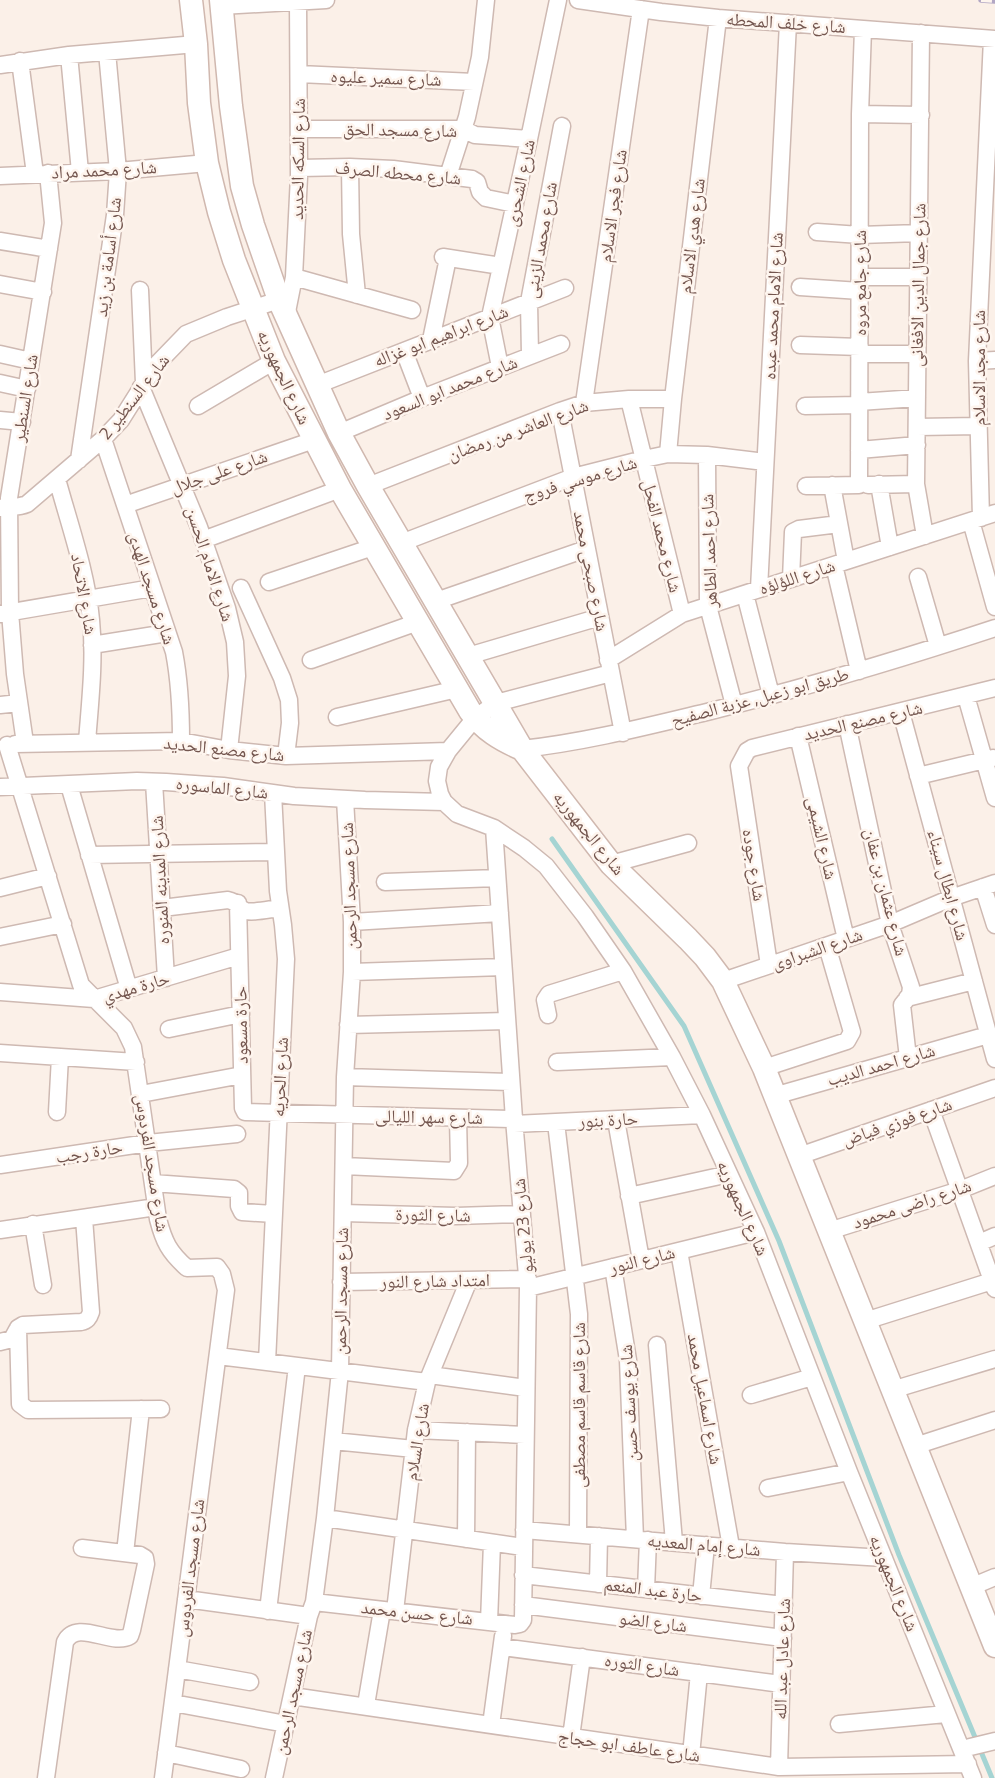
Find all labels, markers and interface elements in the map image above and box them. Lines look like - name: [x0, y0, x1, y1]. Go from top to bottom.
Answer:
- street label: شارع خلف المحطه: [725, 5, 847, 40]
- street label: شارع سمير عليوه: [330, 62, 442, 93]
- street label: شارع السكه الحديد: [283, 98, 312, 220]
- street label: شارع مسجد الحق: [343, 115, 457, 144]
- street label: شارع الشحرى: [497, 137, 542, 229]
- street label: شارع فجر الاسلام: [591, 148, 634, 264]
- street label: شارع محمد مراد: [51, 153, 157, 186]
- street label: شارع محطه الصرف: [334, 154, 462, 191]
- street label: شارع هدي الاسلام: [671, 177, 714, 295]
- street label: شارع محمد الزينى: [517, 180, 564, 300]
- street label: شارع أسامة بن زيد: [87, 196, 128, 318]
- street label: شارع جمال الدين الافغانى: [903, 203, 932, 367]
- street label: شارع جامع مروه: [846, 230, 873, 336]
- street label: شارع الامام محمد عبده: [755, 232, 790, 380]
- street label: شارع ابراهيم ابو غزاله: [370, 297, 512, 374]
- street label: شارع مجد الاسلام: [965, 310, 992, 426]
- street label: شارع الجمهوريه: [251, 325, 318, 429]
- street label: شارع السنطير 2: [91, 348, 176, 445]
- street label: شارع محمد ابو السعود: [378, 348, 521, 427]
- street label: شارع السنطير: [4, 352, 45, 445]
- street label: شارع العاشر من رمضان: [444, 391, 592, 468]
- street label: شارع على جلال: [167, 442, 271, 501]
- street label: شارع موسي فروج: [520, 448, 641, 510]
- street label: شارع محمد الفحل: [635, 476, 690, 595]
- street label: شارع احمد الطاهر: [693, 493, 724, 610]
- street label: شارع الامام الحسن: [179, 503, 242, 625]
- street label: شارع صبحى محمد: [567, 508, 616, 633]
- street label: شارع مسجد الهدى: [121, 528, 183, 648]
- street label: شارع الاتحاد: [64, 551, 105, 637]
- street label: شارع اللؤلؤه: [755, 552, 838, 602]
- street label: طريق ابو زعبل, عزبة الصفيح: [668, 660, 852, 733]
- street label: شارع مصنع الحديد: [801, 694, 925, 747]
- street label: شارع مصنع الحديد: [162, 729, 286, 768]
- street label: شارع الماسوره: [174, 769, 270, 806]
- street label: شارع الجمهوريه: [547, 784, 632, 881]
- street label: شارع الشيمى: [800, 794, 845, 882]
- street label: شارع المدينه المنوره: [143, 815, 176, 945]
- street label: شارع مسجد الرحمن: [333, 822, 364, 950]
- street label: شارع عثمان بن عفان: [858, 825, 915, 959]
- street label: شارع ابطال سيناء: [921, 826, 976, 943]
- street label: شارع جوده: [735, 827, 774, 903]
- street label: شارع الشبراوى: [768, 920, 866, 977]
- street label: حارة مهدي: [99, 964, 173, 1011]
- street label: حارة مسعود: [226, 986, 255, 1064]
- street label: شارع الحريه: [264, 1036, 295, 1118]
- street label: شارع احمد الديب: [824, 1036, 938, 1093]
- street label: شارع فوزي فياض: [838, 1090, 956, 1154]
- street label: شارع مسجد الفردوس: [128, 1092, 177, 1234]
- street label: شارع سهر الليالى: [375, 1102, 483, 1131]
- street label: حارة بنور: [576, 1104, 639, 1135]
- street label: حارة رجب: [54, 1133, 124, 1170]
- street label: شارع الجمهوريه: [710, 1156, 777, 1260]
- street label: شارع راضى محمود: [849, 1172, 975, 1235]
- street label: شارع 23 يوليو: [505, 1177, 540, 1275]
- street label: شارع الثورة: [395, 1200, 471, 1229]
- street label: شارع مسجد الرحمن: [326, 1227, 355, 1355]
- street label: شارع النور: [605, 1238, 678, 1281]
- street label: امتداد شارع النور: [379, 1266, 490, 1295]
- street label: شارع قاسم قاسم مصطفى: [565, 1322, 592, 1488]
- street label: شارع اسماعيل محمد: [681, 1331, 730, 1467]
- street label: شارع يوسف حسن: [612, 1344, 645, 1462]
- street label: شارع السلام: [397, 1401, 436, 1483]
- street label: شارع مسجد الفردوس: [168, 1497, 211, 1639]
- street label: شارع إمام المعديه: [646, 1526, 762, 1563]
- street label: شارع الجمهوريه: [863, 1530, 926, 1635]
- street label: حارة عبد المنعم: [602, 1570, 704, 1609]
- street label: شارع حسن محمد: [360, 1593, 474, 1632]
- street label: شارع عادل عبد الله: [766, 1598, 797, 1720]
- street label: شارع الضو: [617, 1604, 689, 1639]
- street label: شارع مسجد الرحمن: [266, 1627, 319, 1757]
- street label: شارع الثوره: [603, 1646, 681, 1683]
- street label: شارع عاطف ابو حجاج: [556, 1722, 702, 1769]

